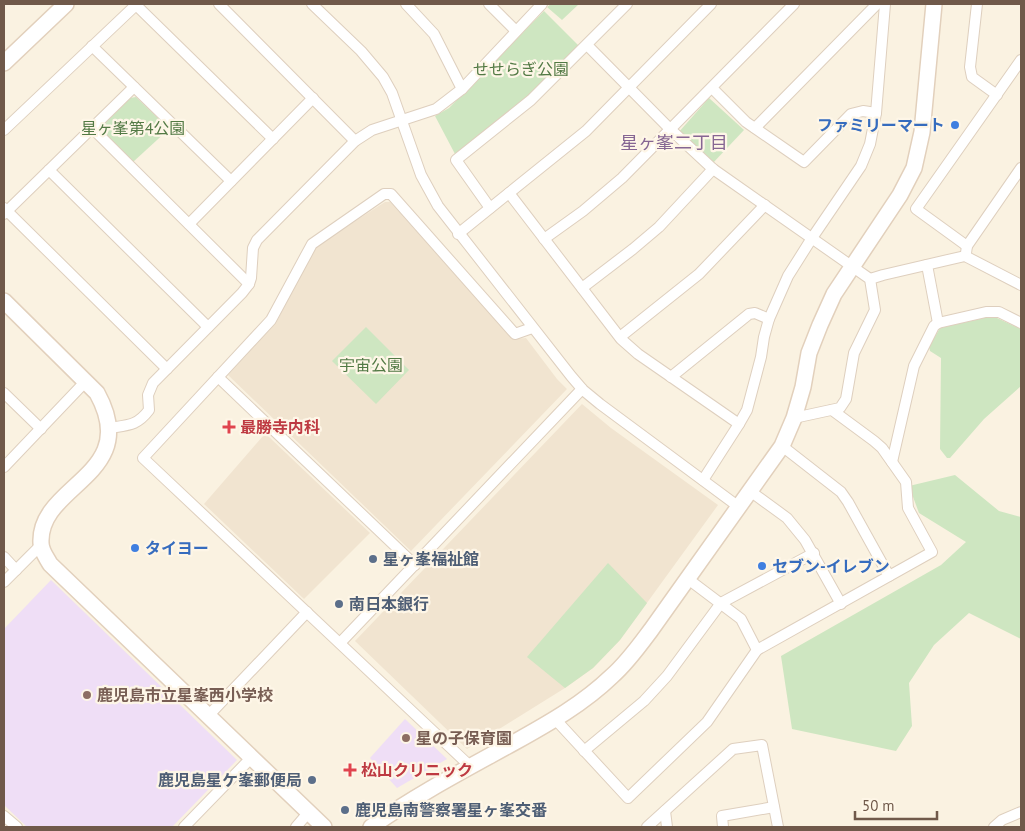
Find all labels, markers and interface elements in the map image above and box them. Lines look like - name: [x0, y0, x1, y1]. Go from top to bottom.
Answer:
- park label: せせらぎ公園: [473, 59, 569, 79]
- place label: ファミリーマート: [817, 115, 945, 135]
- park label: 星ヶ峯第4公園: [81, 118, 185, 138]
- marker: ファミリーマート: [949, 119, 961, 131]
- district label: 星ヶ峯二丁目: [620, 131, 728, 154]
- park label: 宇宙公園: [339, 355, 403, 375]
- place label: 最勝寺内科: [240, 417, 320, 437]
- marker: 最勝寺内科: [222, 420, 236, 434]
- place label: タイヨー: [145, 538, 209, 558]
- marker: タイヨー: [129, 542, 141, 554]
- place label: 星ヶ峯福祉館: [383, 549, 479, 569]
- marker: 星ヶ峯福祉館: [367, 553, 379, 565]
- place label: セブン-イレブン: [772, 556, 890, 576]
- marker: セブン-イレブン: [756, 560, 768, 572]
- place label: 南日本銀行: [349, 594, 429, 614]
- marker: 南日本銀行: [333, 598, 345, 610]
- place label: 鹿児島市立星峯西小学校: [97, 685, 273, 705]
- marker: 鹿児島市立星峯西小学校: [81, 689, 93, 701]
- place label: 星の子保育園: [416, 728, 512, 748]
- marker: 星の子保育園: [400, 732, 412, 744]
- place label: 松山クリニック: [361, 760, 473, 780]
- marker: 松山クリニック: [343, 763, 357, 777]
- place label: 鹿児島星ケ峯郵便局: [158, 770, 302, 790]
- marker: 鹿児島星ケ峯郵便局: [306, 774, 318, 786]
- scale bar: [855, 788, 938, 820]
- text: 50 m: [862, 796, 895, 815]
- place label: 鹿児島南警察署星ヶ峯交番: [355, 800, 547, 820]
- marker: 鹿児島南警察署星ヶ峯交番: [339, 804, 351, 816]

